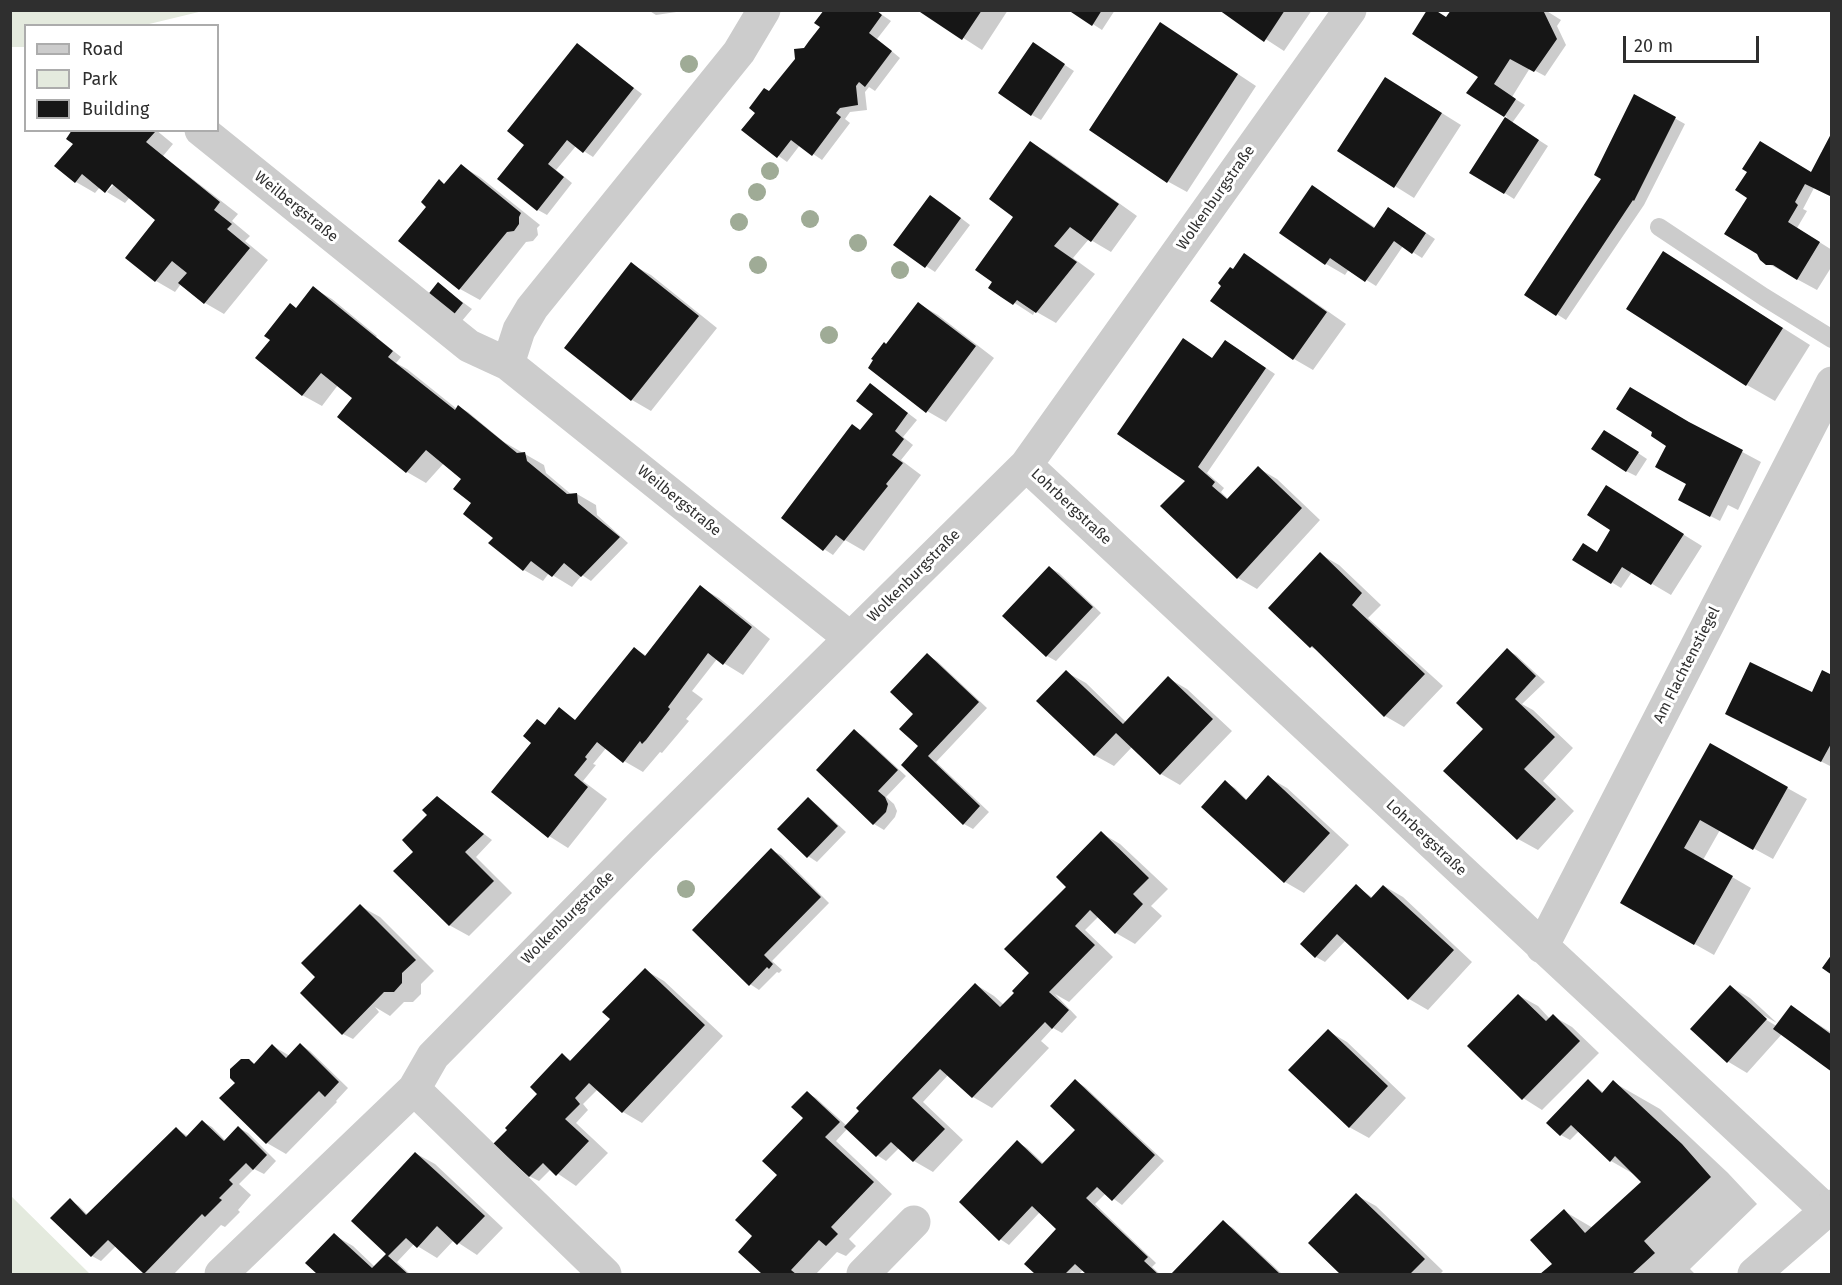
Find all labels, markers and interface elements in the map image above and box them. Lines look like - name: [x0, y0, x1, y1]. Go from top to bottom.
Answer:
- legend: [24, 24, 219, 132]
- scale bar: [1626, 24, 1762, 62]
- text: 20 m: [1634, 35, 1673, 57]
- text: Road: [82, 38, 124, 60]
- text: Park: [82, 68, 117, 90]
- text: Building: [82, 98, 149, 120]
- street label: Wolkenburgstraße: [1173, 142, 1259, 254]
- street label: Weilbergstraße: [251, 168, 341, 246]
- street label: Weilbergstraße: [634, 462, 724, 540]
- street label: Lohrbergstraße: [1027, 465, 1115, 549]
- street label: Wolkenburgstraße: [864, 526, 964, 626]
- street label: Am Flachtenstiegel: [1650, 604, 1724, 726]
- street label: Lohrbergstraße: [1382, 796, 1470, 880]
- street label: Wolkenburgstraße: [518, 868, 618, 968]

